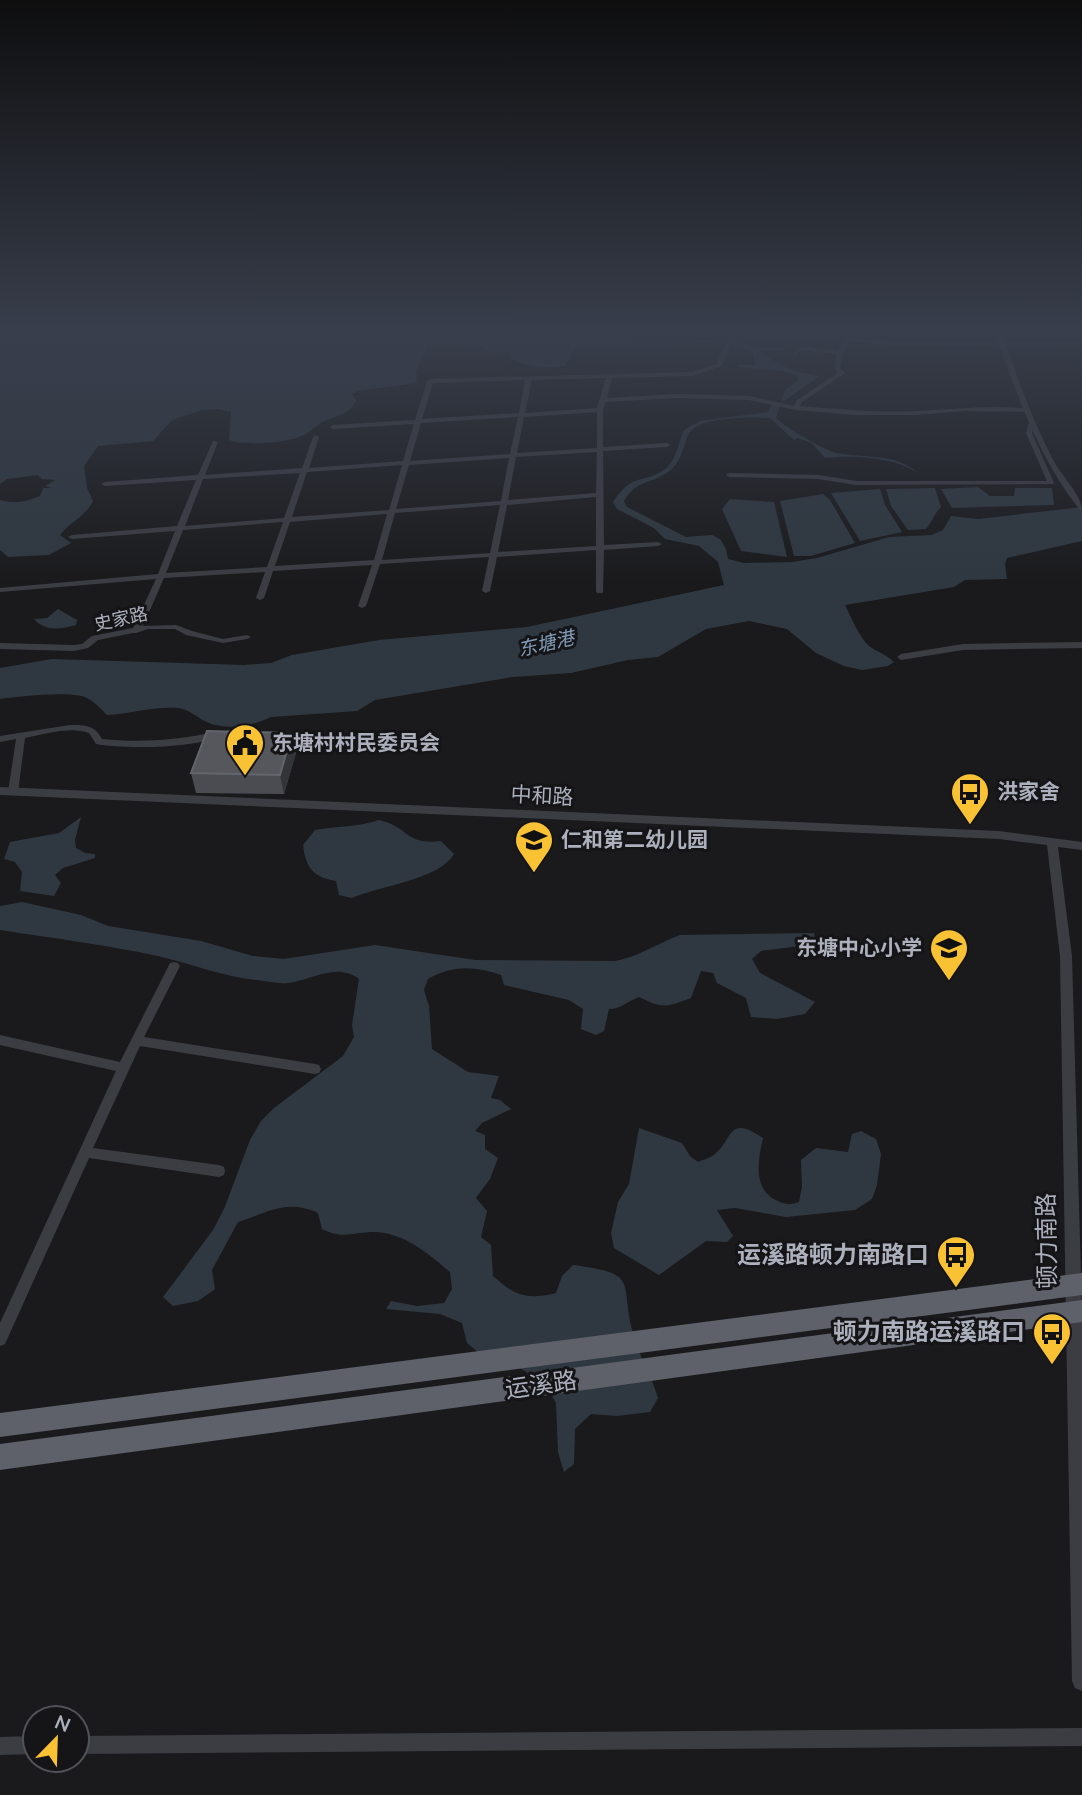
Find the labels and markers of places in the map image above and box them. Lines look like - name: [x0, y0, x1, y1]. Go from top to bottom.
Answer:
- public building icon: 东塘村村民委员会: [224, 722, 266, 777]
- place label: 东塘村村民委员会: [272, 729, 440, 754]
- bus stop icon: 洪家舍: [949, 771, 991, 826]
- place label: 洪家舍: [997, 778, 1060, 803]
- school or university icon: 仁和第二幼儿园: [513, 819, 555, 874]
- place label: 仁和第二幼儿园: [561, 826, 708, 851]
- school or university icon: 东塘中心小学: [928, 927, 970, 982]
- place label: 东塘中心小学: [796, 934, 922, 959]
- bus stop icon: 运溪路顿力南路口: [935, 1234, 977, 1289]
- place label: 运溪路顿力南路口: [737, 1239, 929, 1268]
- bus stop icon: 顿力南路运溪路口: [1031, 1311, 1073, 1366]
- place label: 顿力南路运溪路口: [833, 1316, 1025, 1345]

